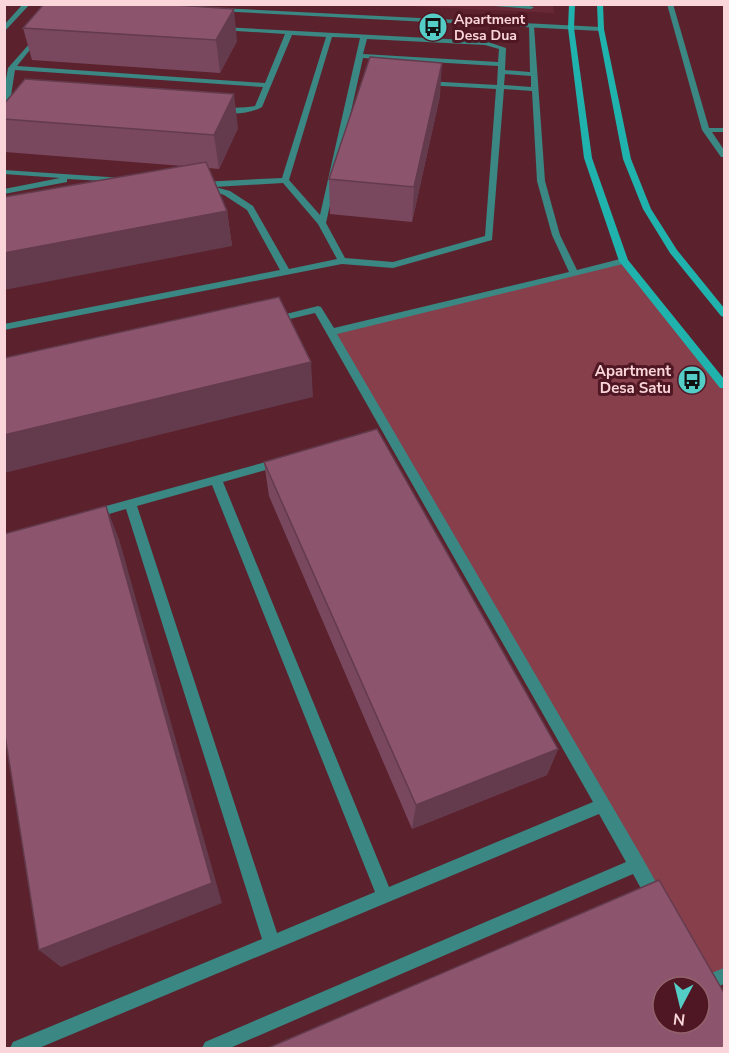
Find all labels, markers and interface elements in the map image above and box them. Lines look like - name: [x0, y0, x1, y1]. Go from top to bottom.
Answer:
- place label: Apartment Desa Dua: [454, 10, 526, 45]
- bus stop icon: Apartment Desa Dua: [417, 11, 449, 43]
- place label: Apartment Desa Satu: [595, 361, 671, 398]
- bus stop icon: Apartment Desa Satu: [676, 364, 708, 396]
- north arrow: [651, 975, 711, 1035]
- text: N: [672, 1007, 687, 1031]

